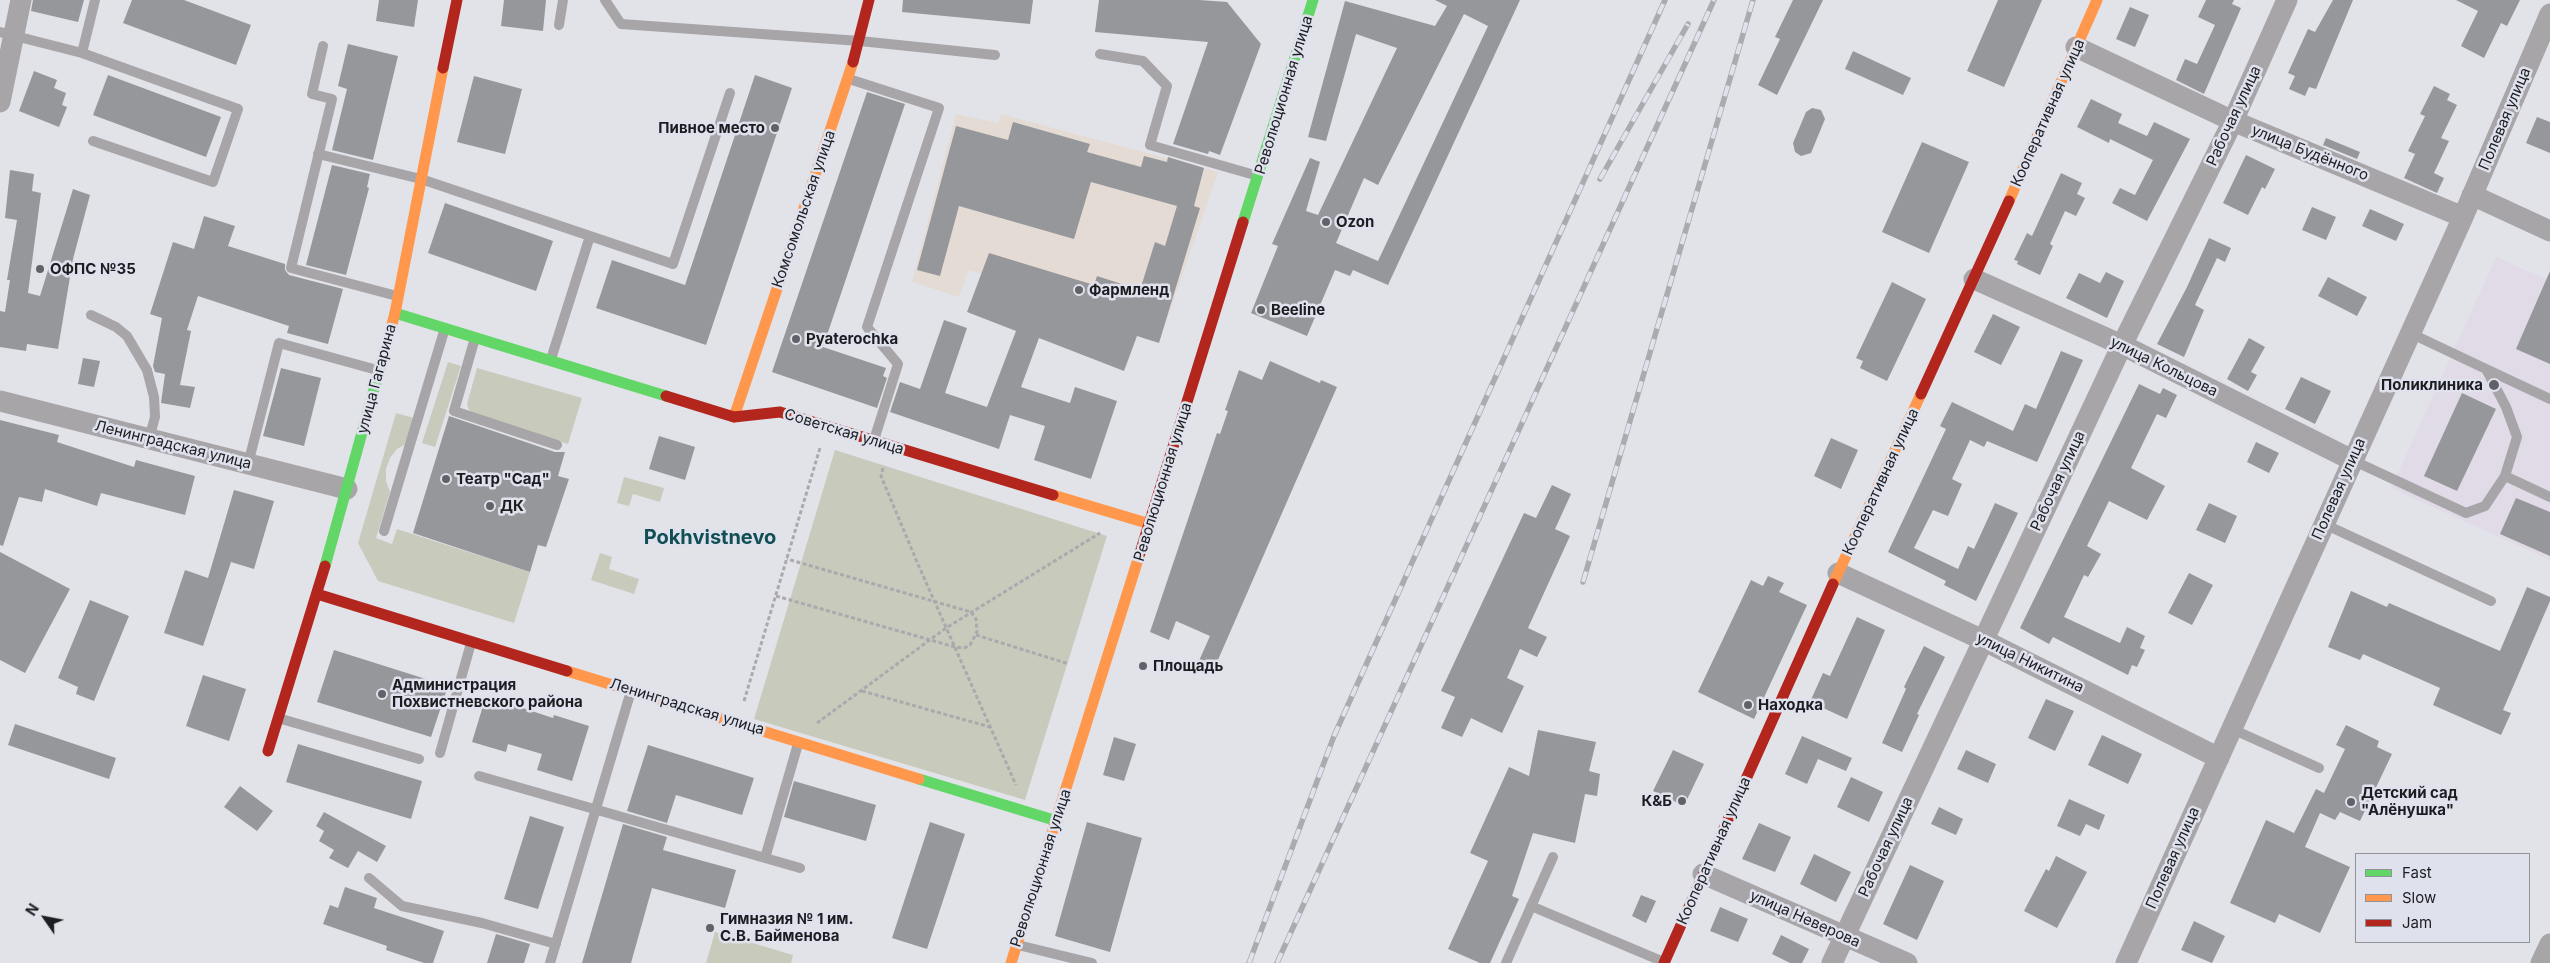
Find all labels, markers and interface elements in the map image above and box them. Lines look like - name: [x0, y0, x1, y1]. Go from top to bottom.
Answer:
- street label: Революционная улица: [1251, 13, 1317, 177]
- street label: Кооперативная улица: [2007, 36, 2089, 190]
- street label: Рабочая улица: [2203, 63, 2265, 169]
- street label: Полевая улица: [2475, 65, 2535, 173]
- place label: Пивное место: [658, 119, 765, 137]
- street label: улица Будённого: [2249, 121, 2371, 185]
- marker: Пивное место: [769, 122, 781, 134]
- street label: Комсомольская улица: [769, 128, 839, 290]
- place label: Ozon: [1336, 213, 1374, 231]
- marker: Ozon: [1320, 216, 1332, 228]
- place label: ОФПС №35: [50, 260, 136, 278]
- marker: ОФПС №35: [34, 263, 46, 275]
- place label: Фармленд: [1089, 281, 1169, 299]
- marker: Фармленд: [1073, 284, 1085, 296]
- place label: Beeline: [1271, 301, 1325, 319]
- marker: Beeline: [1255, 304, 1267, 316]
- street label: улица Гагарина: [354, 322, 400, 436]
- place label: Pyaterochka: [806, 330, 898, 348]
- marker: Pyaterochka: [790, 333, 802, 345]
- street label: улица Кольцова: [2107, 333, 2221, 401]
- place label: Поликлиника: [2381, 376, 2483, 394]
- marker: Поликлиника: [2487, 378, 2501, 392]
- street label: Революционная улица: [1130, 400, 1196, 564]
- street label: Советская улица: [782, 405, 906, 459]
- street label: Кооперативная улица: [1839, 406, 1923, 558]
- street label: Ленинградская улица: [93, 417, 253, 473]
- street label: Рабочая улица: [2027, 428, 2089, 534]
- street label: Полевая улица: [2308, 435, 2370, 543]
- place label: Театр "Сад": [456, 470, 550, 488]
- marker: Театр "Сад": [440, 473, 452, 485]
- place label: ДК: [500, 497, 524, 515]
- marker: ДК: [484, 500, 496, 512]
- district label: Pokhvistnevo: [644, 526, 776, 550]
- street label: улица Никитина: [1973, 629, 2087, 697]
- place label: Площадь: [1153, 657, 1223, 675]
- marker: Площадь: [1137, 660, 1149, 672]
- street label: Ленинградская улица: [607, 675, 767, 739]
- place label: Администрация Похвистневского района: [392, 676, 583, 711]
- marker: Администрация Похвистневского района: [376, 688, 388, 700]
- place label: Находка: [1758, 696, 1823, 714]
- marker: Находка: [1742, 699, 1754, 711]
- street label: Кооперативная улица: [1673, 774, 1755, 928]
- place label: Детский сад "Алёнушка": [2361, 784, 2458, 819]
- street label: Революционная улица: [1007, 787, 1075, 949]
- place label: К&Б: [1641, 792, 1672, 810]
- street label: Рабочая улица: [1855, 794, 1917, 900]
- marker: К&Б: [1676, 795, 1688, 807]
- marker: Детский сад "Алёнушка": [2345, 796, 2357, 808]
- street label: Полевая улица: [2142, 804, 2204, 912]
- legend: [2355, 853, 2530, 943]
- text: Fast: [2402, 863, 2432, 882]
- street label: улица Неверова: [1747, 887, 1863, 951]
- text: Slow: [2402, 888, 2436, 907]
- north arrow: [20, 893, 70, 943]
- text: N: [22, 900, 42, 919]
- place label: Гимназия № 1 им. С.В. Байменова: [720, 910, 853, 945]
- text: Jam: [2402, 913, 2432, 932]
- marker: Гимназия № 1 им. С.В. Байменова: [704, 922, 716, 934]

